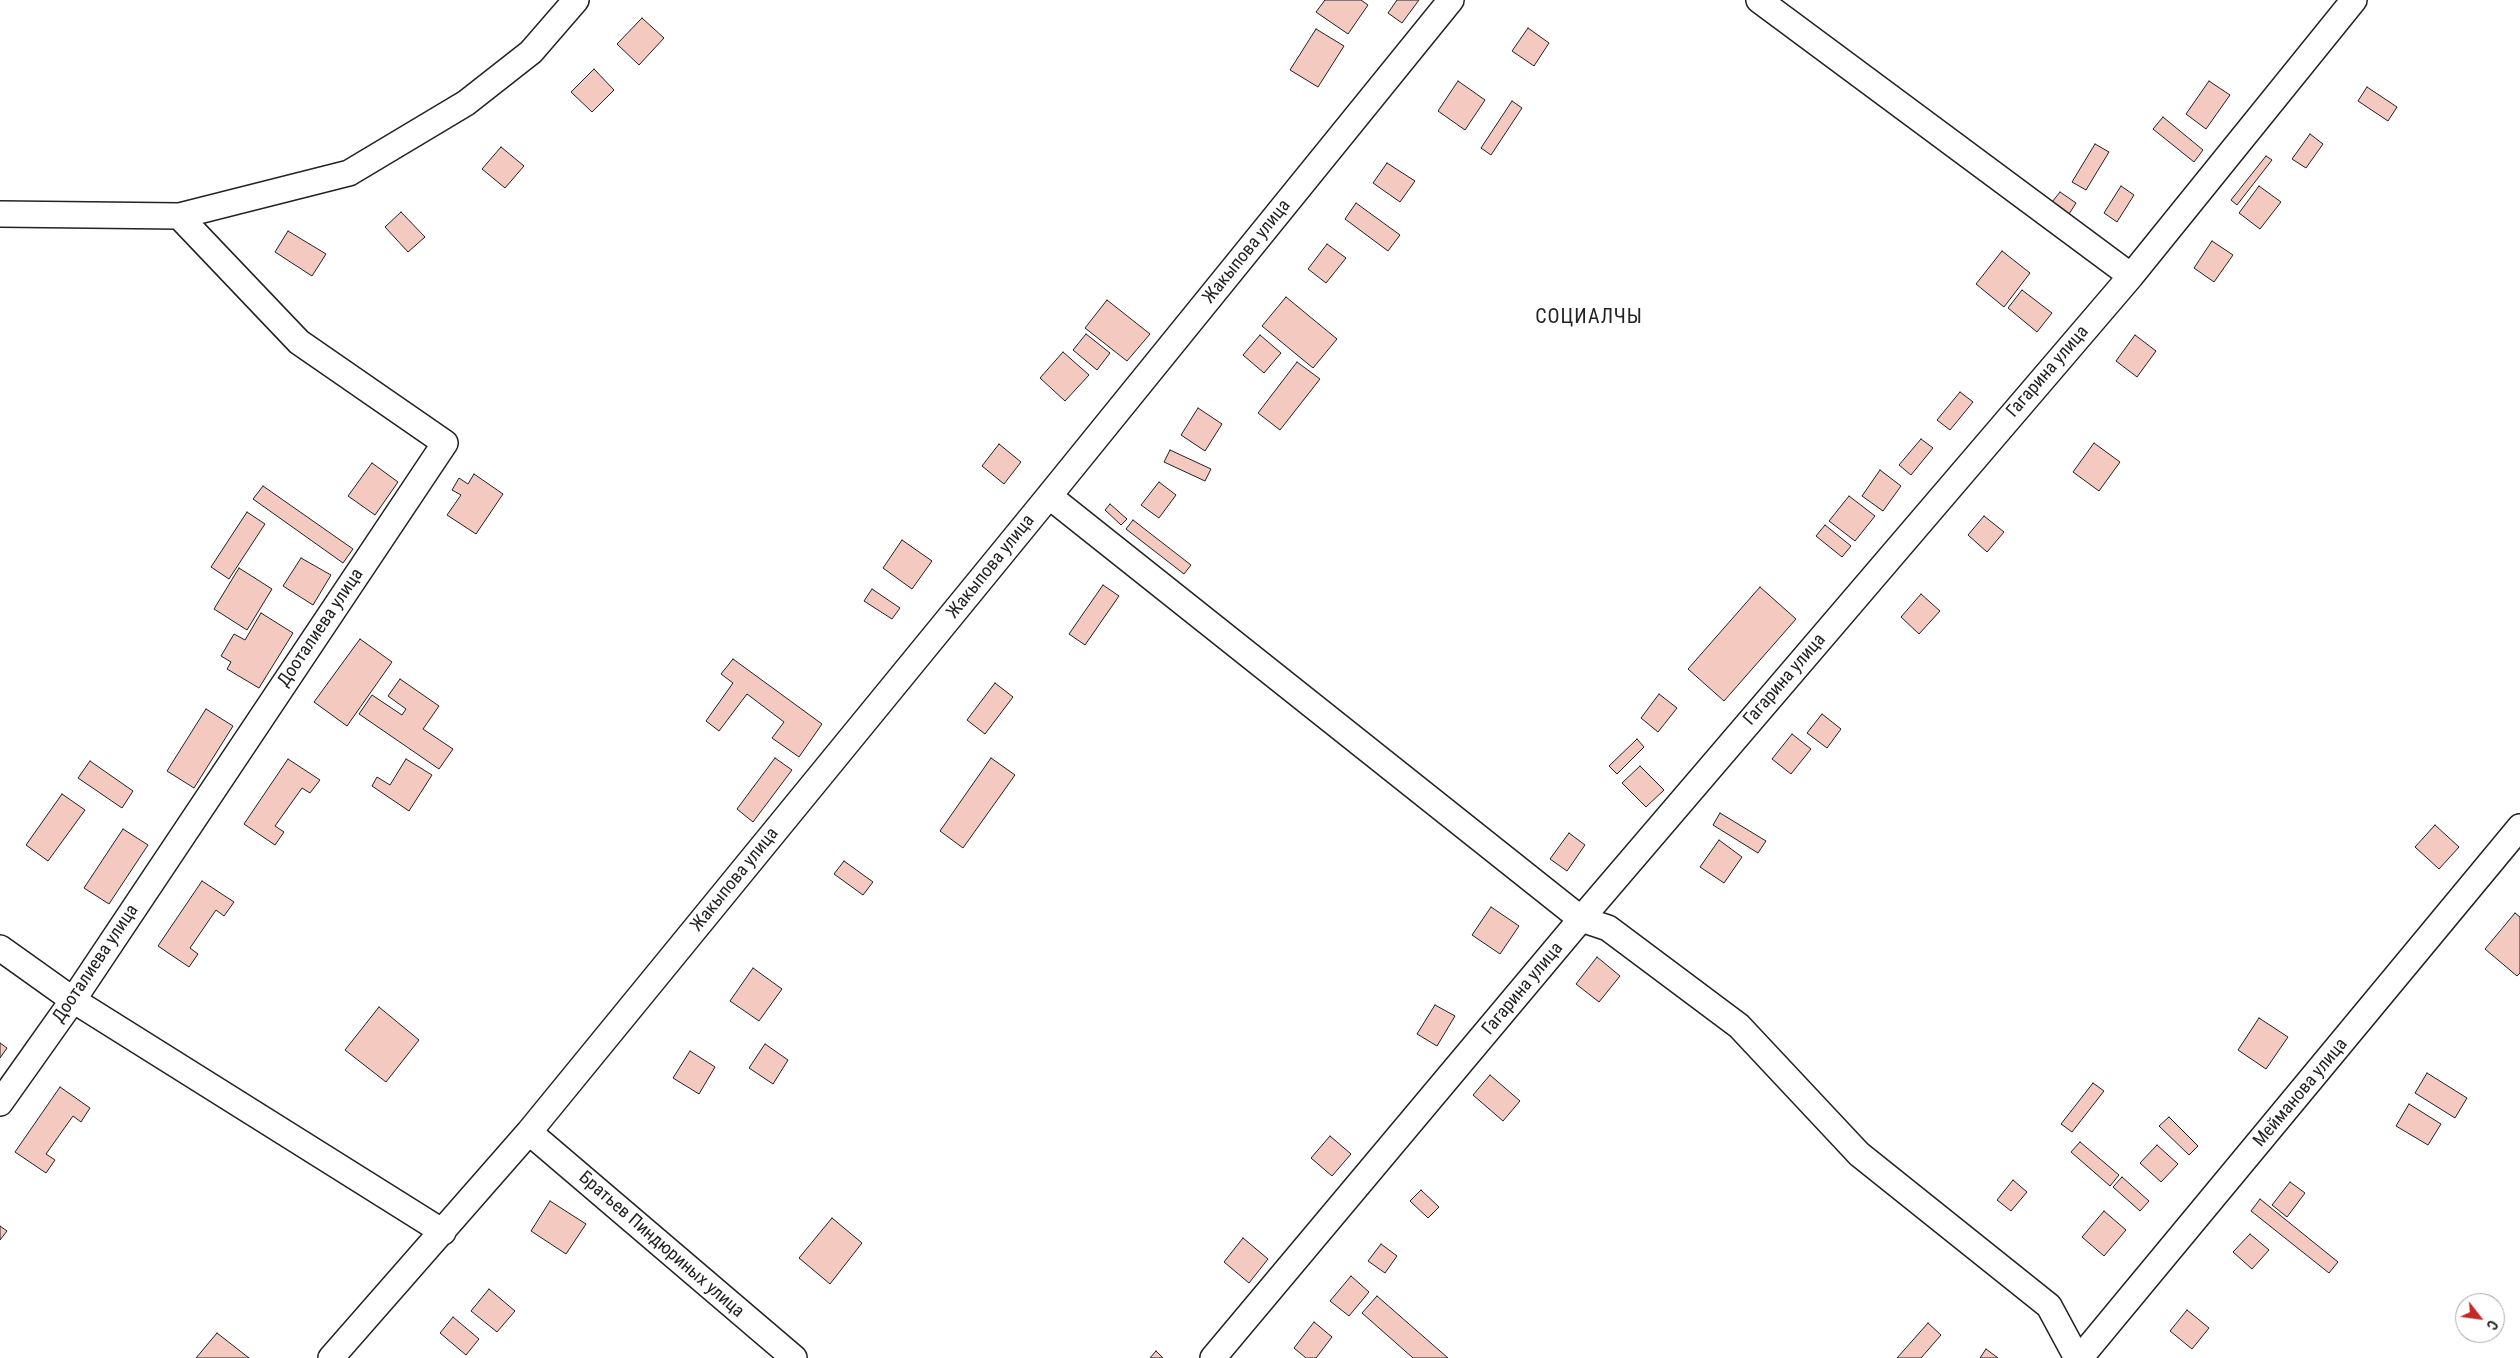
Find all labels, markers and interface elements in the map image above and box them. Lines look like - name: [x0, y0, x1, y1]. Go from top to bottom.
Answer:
- street label: Жакыпова улица: [1199, 196, 1295, 308]
- district label: СОЦИАЛЧЫ: [1534, 306, 1644, 330]
- street label: Гагарина улица: [2002, 322, 2094, 422]
- street label: Жакыпова улица: [943, 511, 1039, 623]
- street label: Дооталиева улица: [273, 565, 369, 691]
- street label: Гагарина улица: [1739, 630, 1831, 730]
- street label: Жакыпова улица: [687, 824, 783, 936]
- street label: Дооталиева улица: [48, 901, 144, 1027]
- street label: Гагарина улица: [1478, 938, 1568, 1040]
- street label: Мейманова улица: [2249, 1034, 2353, 1152]
- street label: Братьев Пиндюриных улица: [574, 1167, 748, 1323]
- north arrow: [2455, 1293, 2505, 1343]
- text: С: [2483, 1318, 2501, 1332]

